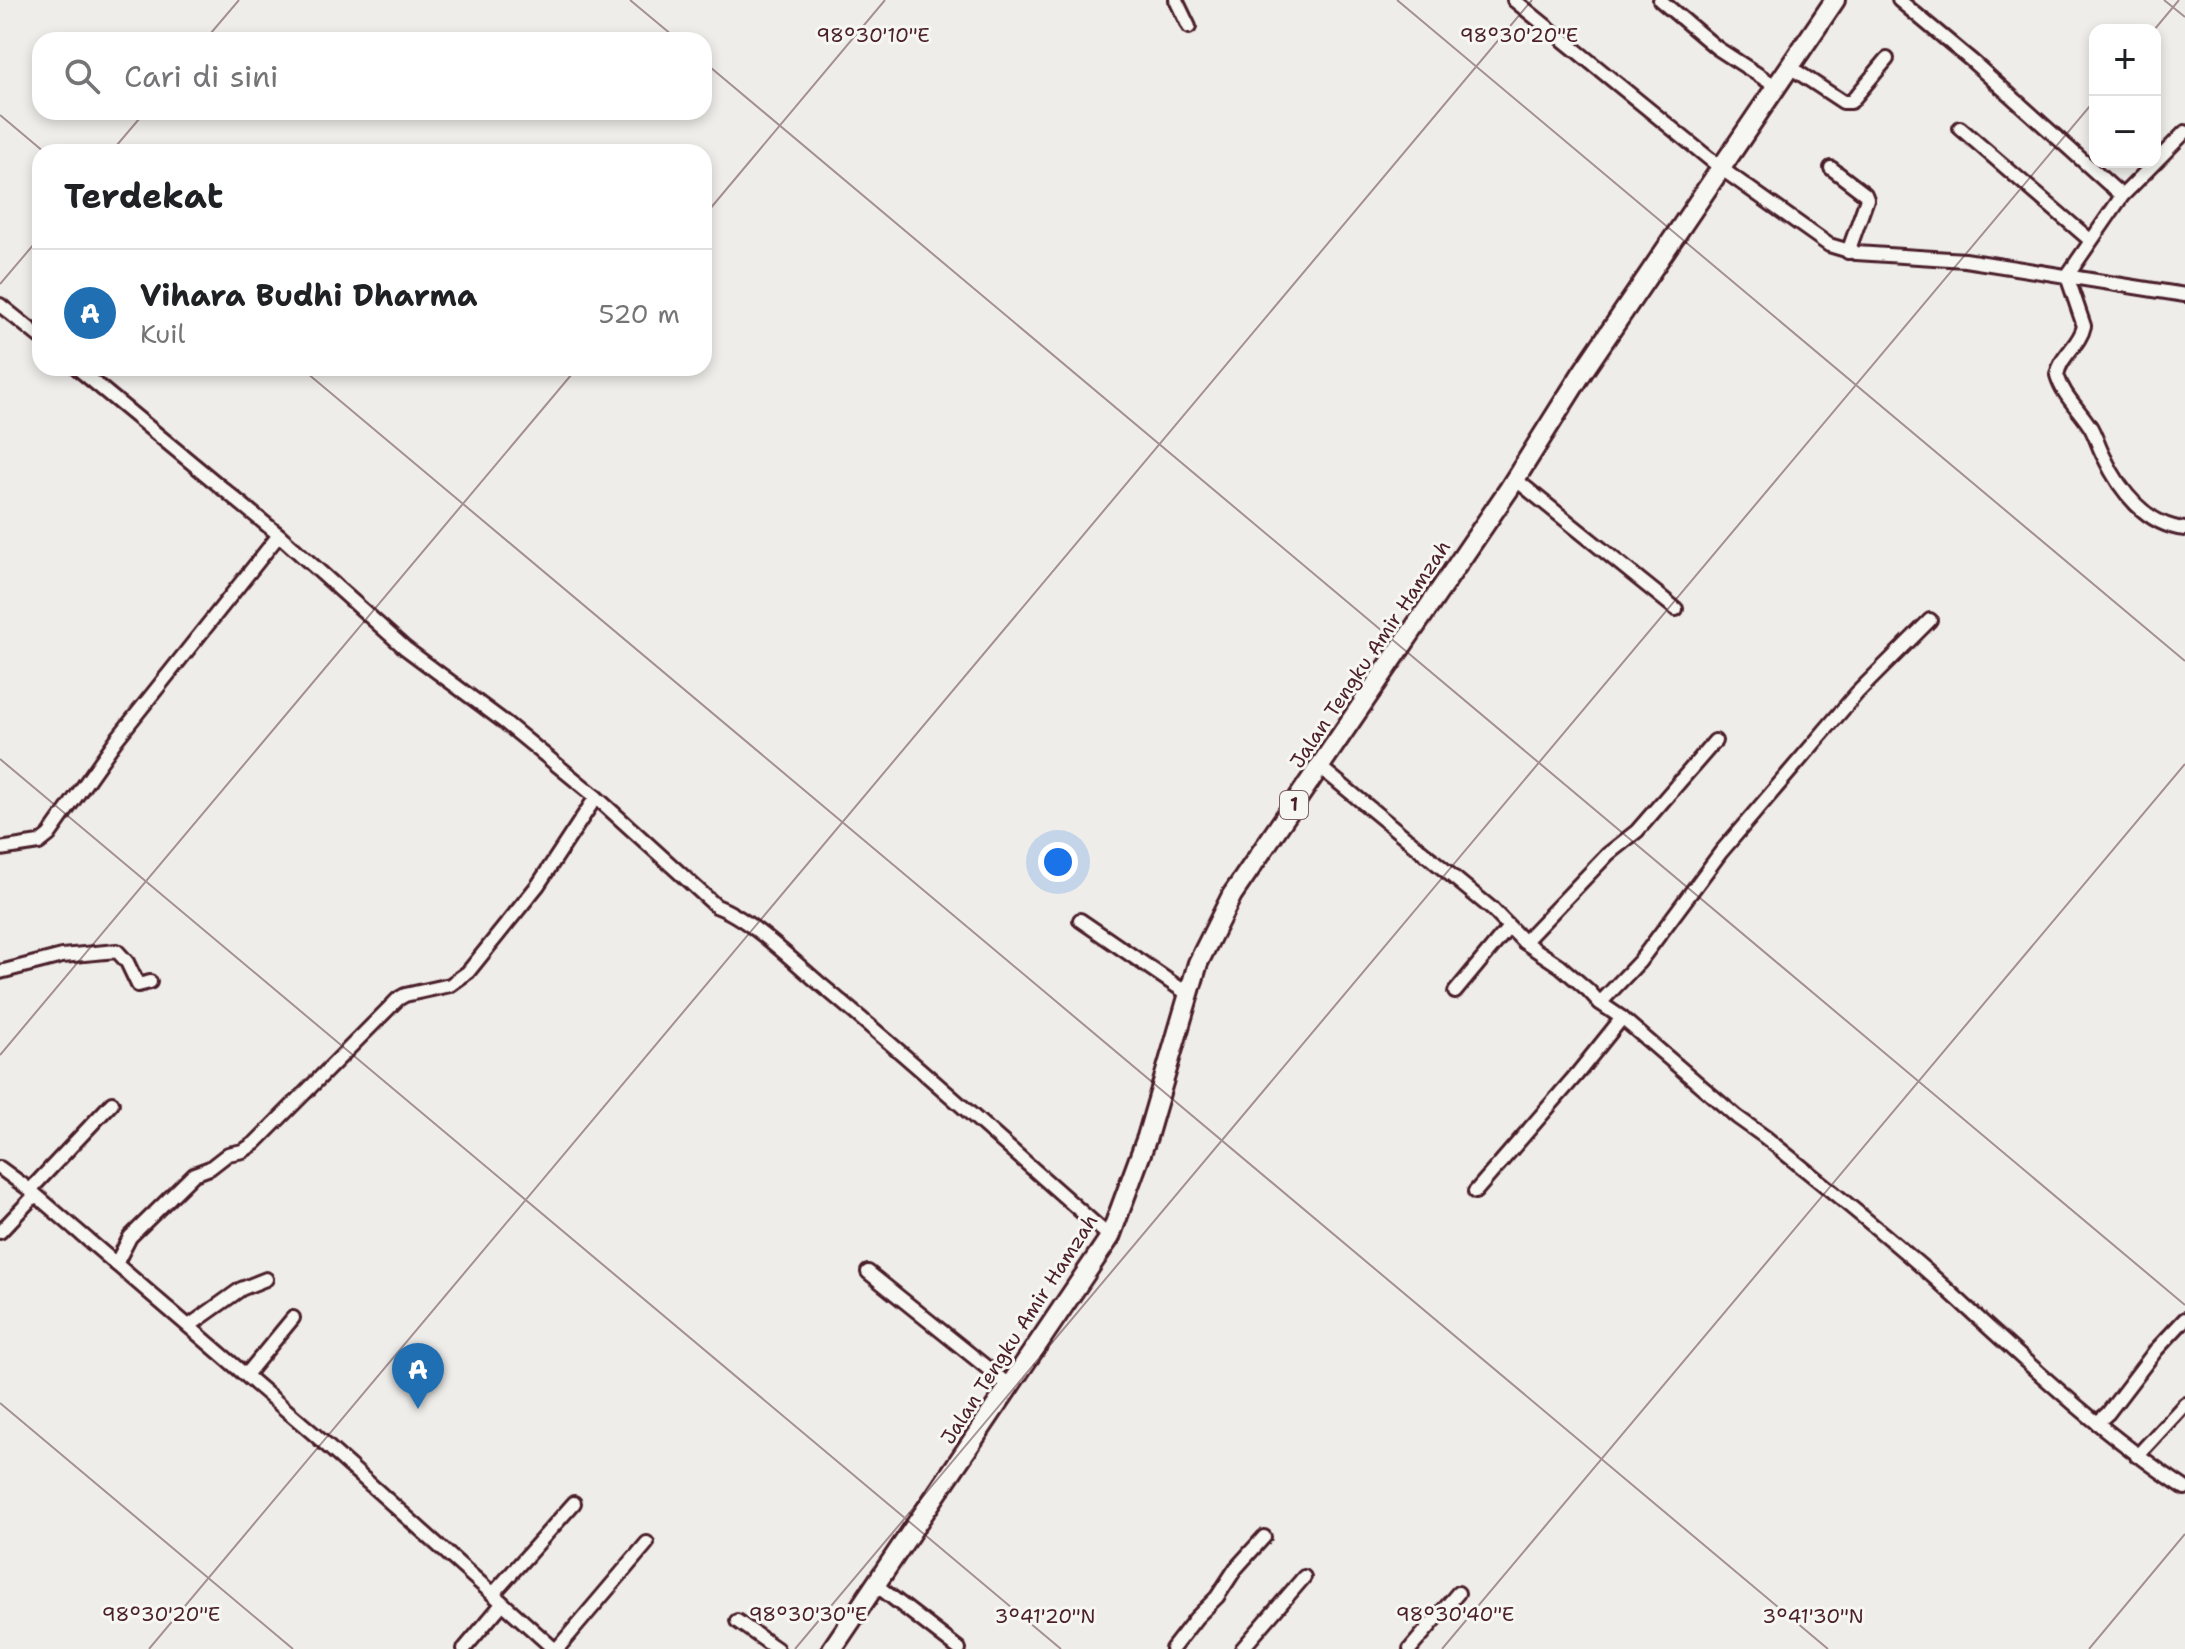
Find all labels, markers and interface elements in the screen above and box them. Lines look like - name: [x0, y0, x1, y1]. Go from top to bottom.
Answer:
- text: 98°30'10"E: [816, 22, 930, 48]
- text: 98°30'20"E: [1460, 22, 1578, 48]
- map controls: [2089, 24, 2161, 168]
- button: +: [2089, 24, 2161, 96]
- search box: [32, 32, 712, 120]
- icon: search: [60, 54, 104, 98]
- text: Cari di sini: [124, 56, 279, 97]
- button: −: [2089, 96, 2161, 168]
- text: Terdekat: [64, 173, 223, 219]
- text: Vihara Budhi Dharma: [140, 275, 478, 316]
- text: A: [80, 296, 100, 331]
- text: 520 m: [599, 296, 680, 331]
- text: Kuil: [140, 316, 185, 351]
- street label: Jalan Tengku Amir Hamzah: [1284, 535, 1456, 773]
- road number: 1: [1280, 791, 1308, 819]
- your location: [1038, 842, 1078, 882]
- street label: Jalan Tengku Amir Hamzah: [935, 1209, 1103, 1449]
- pin: A: [392, 1343, 444, 1409]
- text: 98°30'20"E: [102, 1601, 220, 1627]
- text: 98°30'30"E: [749, 1601, 867, 1627]
- text: 98°30'40"E: [1396, 1601, 1514, 1627]
- text: 3°41'20"N: [994, 1603, 1096, 1629]
- text: 3°41'30"N: [1762, 1603, 1864, 1629]

